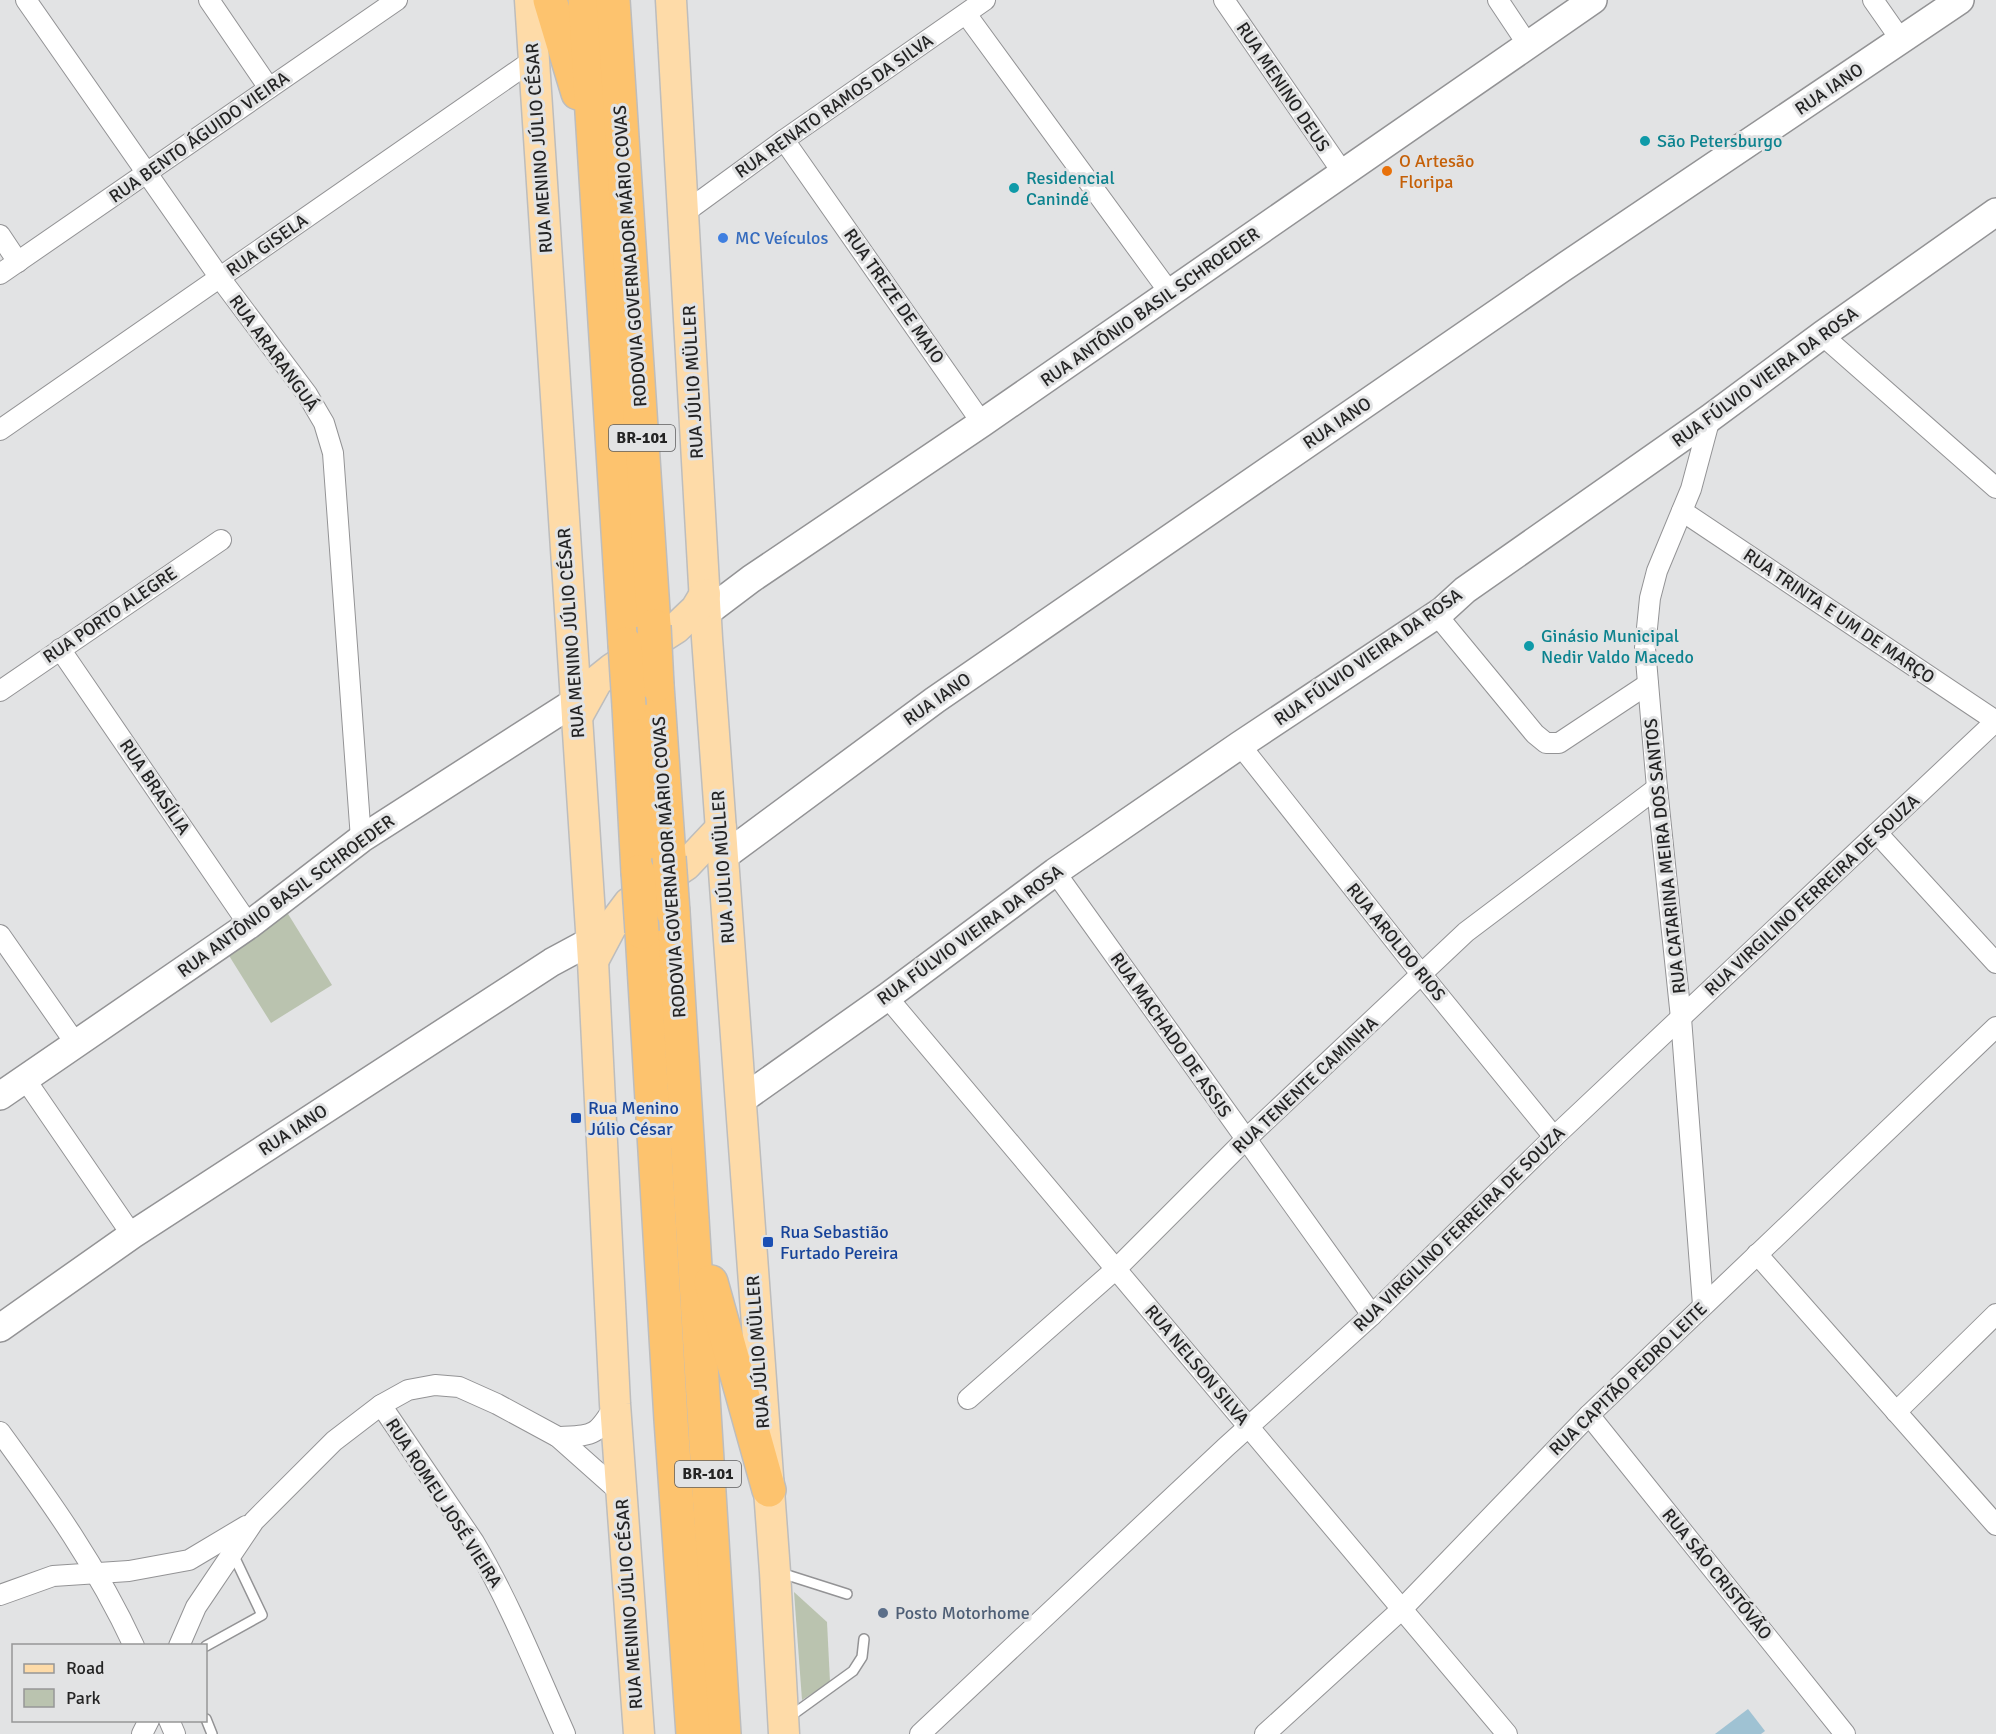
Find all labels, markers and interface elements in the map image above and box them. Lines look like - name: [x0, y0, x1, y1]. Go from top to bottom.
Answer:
- street label: RUA MENINO DEUS: [1232, 18, 1334, 156]
- street label: RUA RENATO RAMOS DA SILVA: [731, 29, 937, 183]
- street label: RUA MENINO JÚLIO CÉSAR: [521, 42, 557, 254]
- street label: RUA IANO: [1791, 58, 1867, 120]
- street label: RUA BENTO ÁGUIDO VIEIRA: [105, 66, 293, 208]
- street label: RODOVIA GOVERNADOR MÁRIO COVAS: [608, 104, 652, 408]
- place label: São Petersburgo: [1657, 130, 1782, 152]
- marker: São Petersburgo: [1638, 134, 1652, 148]
- place label: O Artesão Floripa: [1399, 150, 1474, 193]
- marker: O Artesão Floripa: [1380, 164, 1394, 178]
- place label: Residencial Canindé: [1026, 167, 1115, 210]
- marker: Residencial Canindé: [1007, 181, 1021, 195]
- street label: RUA GISELA: [222, 209, 312, 281]
- street label: RUA ANTÔNIO BASIL SCHROEDER: [1036, 223, 1264, 391]
- street label: RUA TREZE DE MAIO: [839, 224, 949, 368]
- place label: MC Veículos: [735, 227, 828, 249]
- marker: MC Veículos: [716, 231, 730, 245]
- street label: RUA ARARANGUÁ: [224, 291, 324, 415]
- street label: RUA FÚLVIO VIEIRA DA ROSA: [1668, 302, 1862, 452]
- street label: RUA JÚLIO MÜLLER: [678, 305, 708, 459]
- street label: RUA IANO: [1299, 392, 1375, 454]
- road number: BR-101: [609, 425, 675, 451]
- street label: RUA MENINO JÚLIO CÉSAR: [553, 527, 589, 739]
- street label: RUA TRINTA E UM DE MARÇO: [1739, 544, 1939, 688]
- street label: RUA PORTO ALEGRE: [39, 562, 181, 668]
- street label: RUA FÚLVIO VIEIRA DA ROSA: [1270, 584, 1466, 730]
- place label: Ginásio Municipal Nedir Valdo Macedo: [1541, 625, 1694, 668]
- marker: Ginásio Municipal Nedir Valdo Macedo: [1522, 639, 1536, 653]
- street label: RUA IANO: [899, 668, 975, 730]
- street label: RODOVIA GOVERNADOR MÁRIO COVAS: [647, 715, 691, 1019]
- street label: RUA CATARINA MEIRA DOS SANTOS: [1640, 717, 1690, 995]
- street label: RUA BRASÍLIA: [115, 735, 195, 839]
- street label: RUA JÚLIO MÜLLER: [707, 789, 739, 944]
- street label: RUA VIRGILINO FERREIRA DE SOUZA: [1700, 790, 1924, 1000]
- street label: RUA ANTÔNIO BASIL SCHROEDER: [173, 810, 399, 982]
- street label: RUA FÚLVIO VIEIRA DA ROSA: [873, 860, 1067, 1010]
- street label: RUA AROLDO RIOS: [1342, 879, 1450, 1005]
- street label: RUA MACHADO DE ASSIS: [1106, 948, 1236, 1122]
- street label: RUA TENENTE CAMINHA: [1228, 1012, 1382, 1158]
- place label: Rua Menino Júlio César: [588, 1097, 679, 1140]
- street label: RUA IANO: [254, 1100, 332, 1160]
- marker: Rua Menino Júlio César: [569, 1111, 583, 1125]
- street label: RUA VIRGILINO FERREIRA DE SOUZA: [1349, 1122, 1569, 1336]
- place label: Rua Sebastião Furtado Pereira: [780, 1221, 899, 1264]
- marker: Rua Sebastião Furtado Pereira: [761, 1235, 775, 1249]
- street label: RUA JÚLIO MÜLLER: [742, 1274, 774, 1429]
- street label: RUA CAPITÃO PEDRO LEITE: [1544, 1298, 1712, 1460]
- street label: RUA NELSON SILVA: [1140, 1300, 1254, 1430]
- street label: RUA ROMEU JOSÉ VIEIRA: [381, 1414, 507, 1592]
- road number: BR-101: [675, 1461, 741, 1487]
- street label: RUA MENINO JÚLIO CÉSAR: [611, 1498, 647, 1710]
- street label: RUA SÃO CRISTÓVÃO: [1657, 1504, 1777, 1644]
- place label: Posto Motorhome: [895, 1602, 1030, 1624]
- marker: Posto Motorhome: [876, 1606, 890, 1620]
- legend: [12, 1644, 207, 1722]
- text: Road: [66, 1657, 105, 1679]
- text: Park: [66, 1687, 101, 1709]

